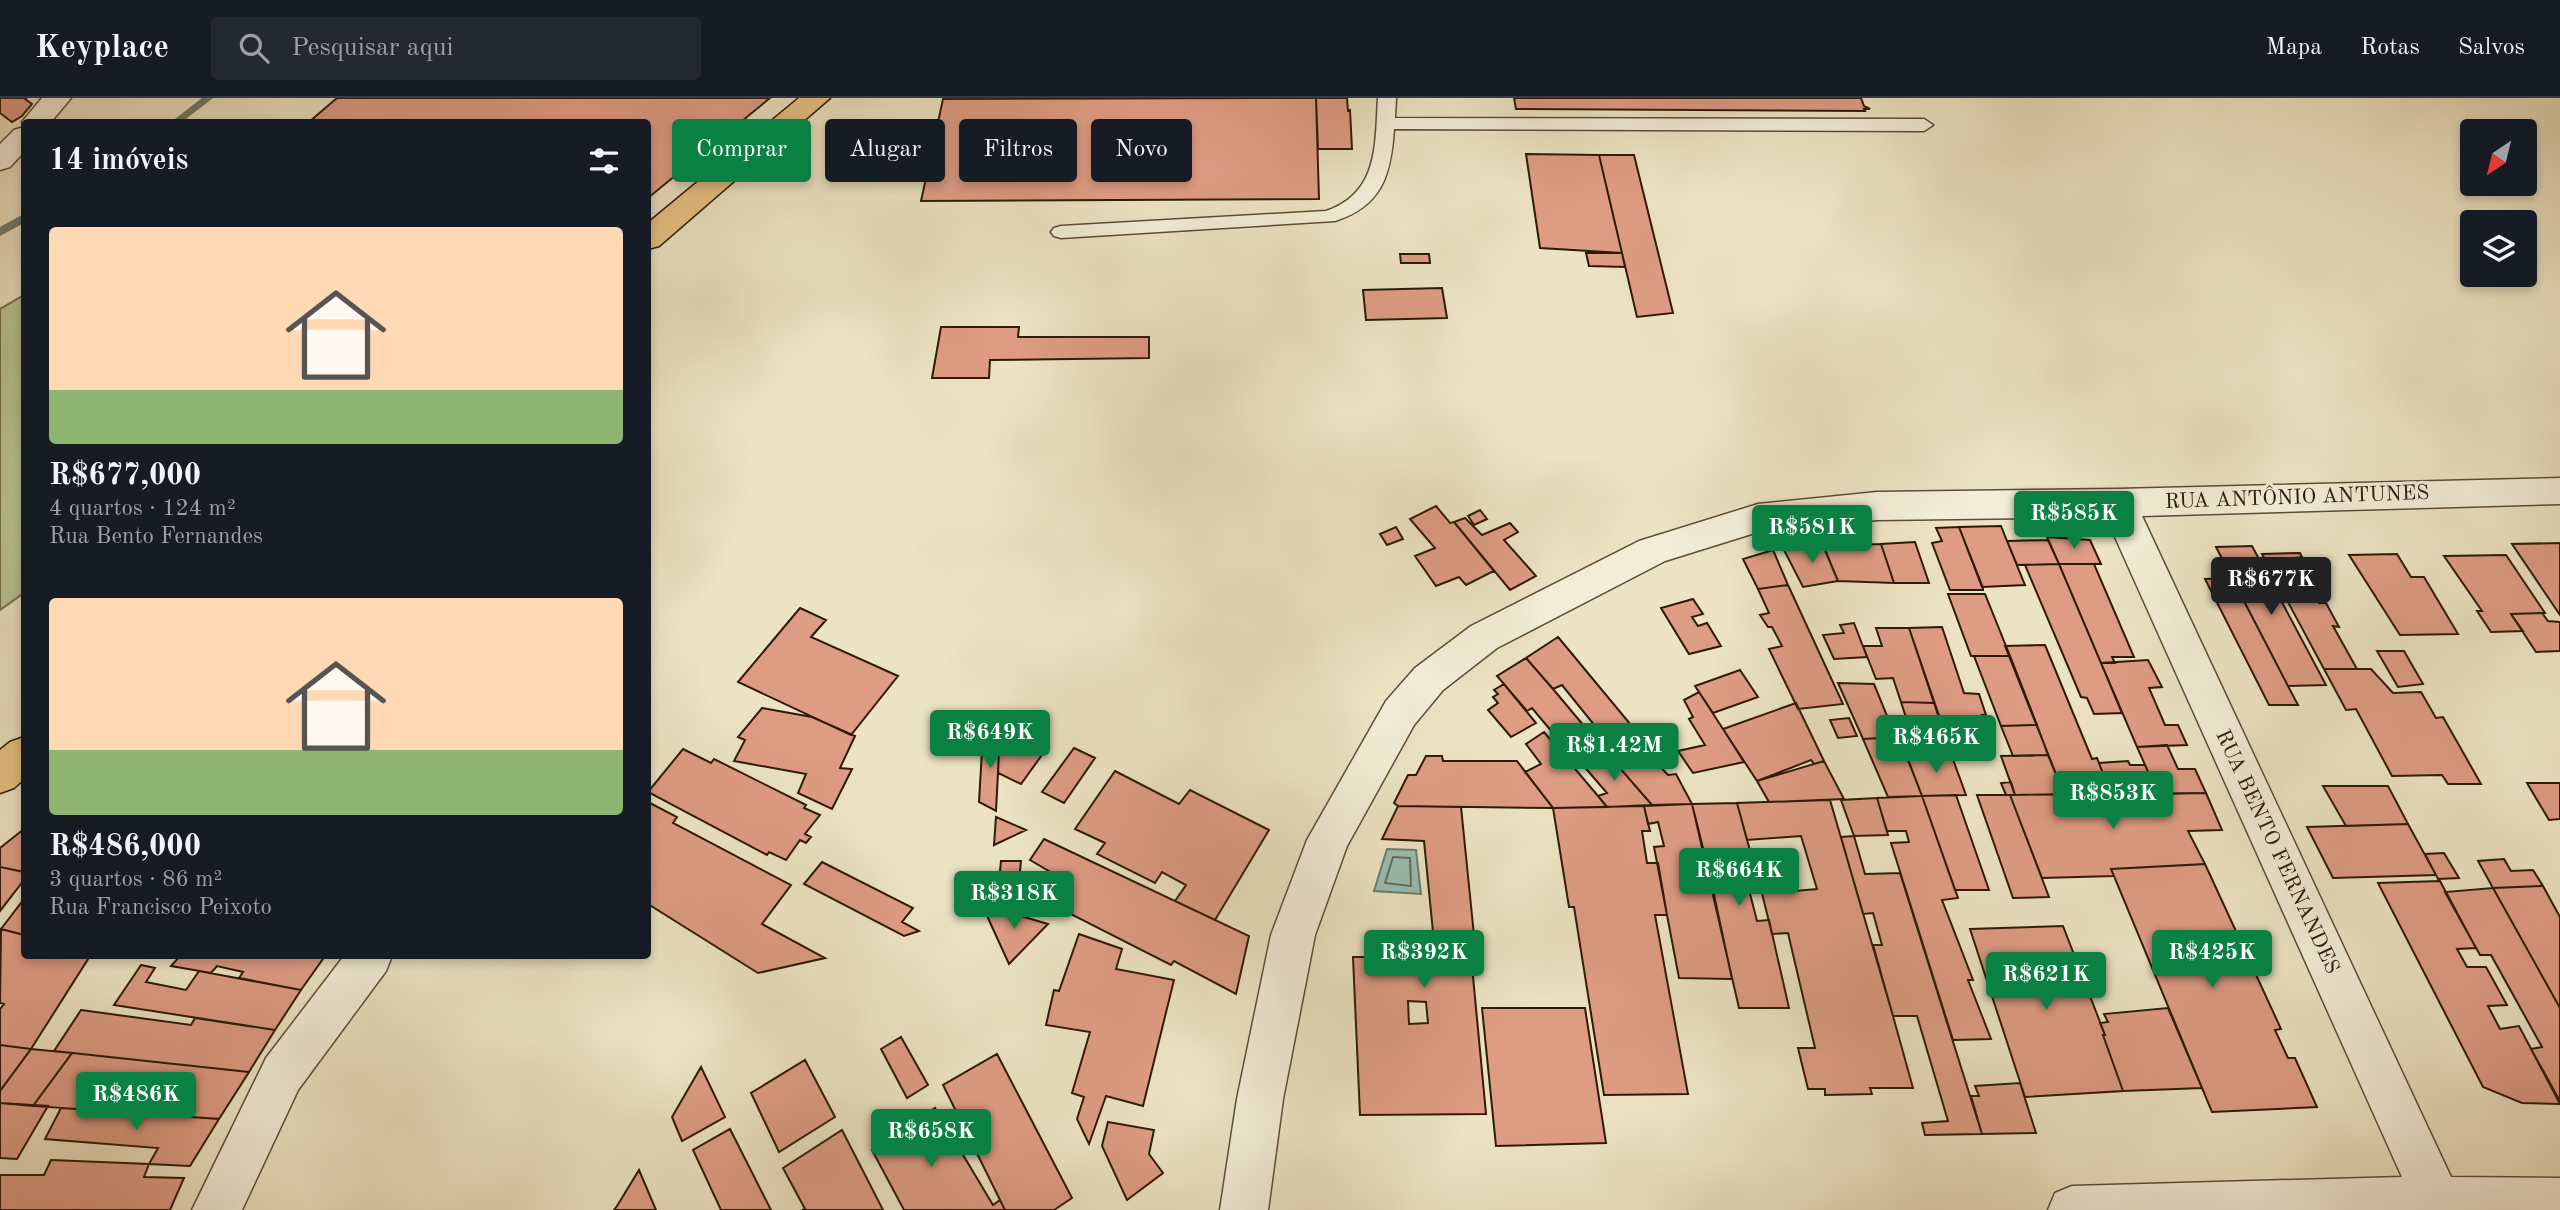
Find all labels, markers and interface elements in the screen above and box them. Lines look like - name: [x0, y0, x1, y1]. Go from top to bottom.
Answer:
- search box: [211, 17, 701, 80]
- icon: search: [235, 29, 273, 67]
- text: Keyplace: [35, 32, 169, 65]
- text: Pesquisar aqui: [291, 35, 454, 61]
- text: Mapa: [2266, 36, 2322, 60]
- text: Rotas: [2360, 36, 2420, 60]
- text: Salvos: [2458, 36, 2525, 60]
- chip: Comprar: [672, 119, 811, 182]
- chip: Alugar: [825, 119, 945, 182]
- chip: Filtros: [959, 119, 1077, 182]
- chip: Novo: [1091, 119, 1192, 182]
- north arrow: [2460, 119, 2538, 196]
- map controls: [2460, 119, 2537, 287]
- icon: filters: [585, 142, 623, 180]
- text: 14 imóveis: [49, 146, 188, 176]
- button: layers: [2460, 210, 2537, 287]
- icon: home: [273, 272, 399, 398]
- text: R$677,000: [49, 461, 201, 491]
- street label: RUA ANTÔNIO ANTUNES: [2164, 479, 2430, 513]
- pin: R$585K: [2017, 491, 2131, 551]
- text: 4 quartos · 124 m²: [49, 497, 236, 520]
- text: R$585K: [2030, 502, 2118, 525]
- pin: R$581K: [1755, 505, 1869, 565]
- text: R$581K: [1768, 516, 1856, 539]
- text: Rua Bento Fernandes: [49, 525, 263, 548]
- pin: R$677K: [2214, 558, 2328, 617]
- text: R$677K: [2227, 568, 2315, 591]
- icon: home: [273, 643, 399, 769]
- pin: R$649K: [933, 710, 1047, 770]
- pin: R$465K: [1879, 716, 1993, 775]
- text: R$649K: [946, 721, 1034, 744]
- pin: R$1.42M: [1549, 724, 1679, 783]
- text: R$465K: [1892, 726, 1980, 749]
- street label: RUA BENTO FERNANDES: [2211, 727, 2343, 977]
- text: R$1.42M: [1565, 734, 1663, 757]
- pin: R$853K: [2056, 772, 2170, 831]
- text: R$853K: [2069, 782, 2157, 805]
- text: R$486,000: [49, 832, 201, 862]
- pin: R$664K: [1682, 848, 1796, 908]
- text: R$664K: [1695, 859, 1783, 882]
- text: 3 quartos · 86 m²: [49, 868, 222, 891]
- pin: R$318K: [957, 872, 1071, 931]
- text: R$318K: [970, 882, 1058, 905]
- text: Rua Francisco Peixoto: [49, 896, 272, 919]
- pin: R$392K: [1367, 930, 1481, 990]
- pin: R$425K: [2155, 930, 2269, 990]
- text: R$392K: [1380, 941, 1468, 964]
- text: R$425K: [2168, 941, 2256, 964]
- pin: R$621K: [1989, 953, 2103, 1012]
- text: R$621K: [2002, 963, 2090, 986]
- pin: R$486K: [79, 1072, 193, 1132]
- text: R$486K: [92, 1083, 180, 1106]
- pin: R$658K: [874, 1110, 988, 1169]
- text: R$658K: [887, 1120, 975, 1143]

